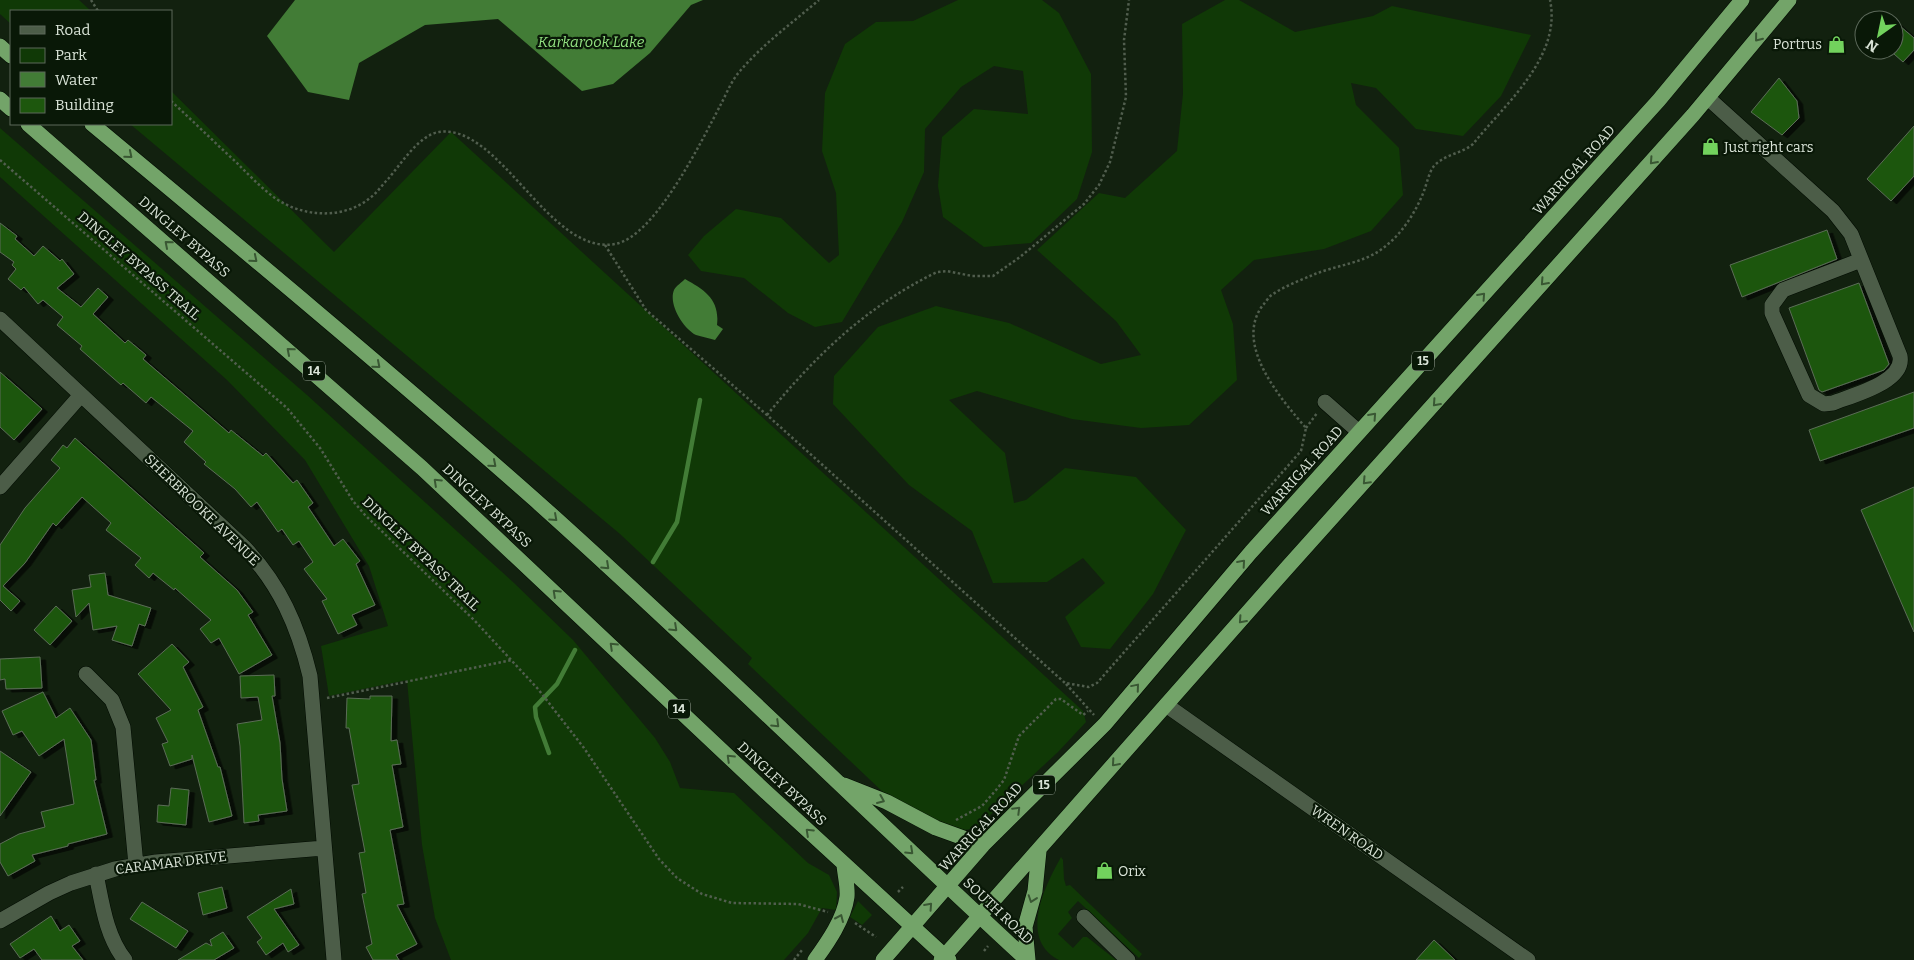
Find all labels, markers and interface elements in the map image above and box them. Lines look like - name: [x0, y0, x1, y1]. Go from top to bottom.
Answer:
- legend: [10, 10, 172, 125]
- north arrow: [1854, 10, 1904, 60]
- text: Road: [55, 21, 90, 39]
- one-way arrow: [1755, 32, 1764, 41]
- water label: Karkarook Lake: [538, 33, 645, 51]
- shop icon: Portrus: [1826, 34, 1846, 54]
- text: N: [1863, 35, 1881, 56]
- place label: Portrus: [1773, 36, 1822, 53]
- text: Park: [55, 46, 87, 64]
- text: Water: [55, 71, 98, 89]
- text: Building: [55, 96, 114, 114]
- street label: WARRIGAL ROAD: [1529, 122, 1619, 218]
- shop icon: Just right cars: [1700, 137, 1720, 157]
- place label: Just right cars: [1723, 139, 1813, 156]
- one-way arrow: [123, 149, 132, 158]
- one-way arrow: [1650, 155, 1658, 164]
- street label: DINGLEY BYPASS: [135, 193, 233, 281]
- street label: DINGLEY BYPASS TRAIL: [74, 208, 204, 324]
- one-way arrow: [164, 241, 173, 250]
- one-way arrow: [248, 254, 257, 263]
- one-way arrow: [1541, 276, 1550, 285]
- one-way arrow: [1476, 292, 1485, 301]
- one-way arrow: [287, 347, 296, 356]
- road number: 15: [1412, 352, 1434, 371]
- one-way arrow: [372, 359, 381, 368]
- road number: 14: [303, 362, 325, 381]
- one-way arrow: [1433, 398, 1442, 407]
- one-way arrow: [1367, 413, 1376, 422]
- street label: WARRIGAL ROAD: [1257, 423, 1347, 519]
- street label: SHERBROOKE AVENUE: [141, 451, 263, 569]
- one-way arrow: [487, 458, 496, 467]
- street label: DINGLEY BYPASS: [439, 461, 535, 551]
- one-way arrow: [1363, 475, 1372, 484]
- one-way arrow: [434, 479, 443, 488]
- street label: DINGLEY BYPASS TRAIL: [359, 493, 484, 615]
- one-way arrow: [548, 512, 557, 521]
- one-way arrow: [601, 560, 610, 569]
- one-way arrow: [1236, 560, 1245, 569]
- one-way arrow: [553, 590, 562, 599]
- one-way arrow: [1238, 614, 1247, 623]
- one-way arrow: [668, 622, 677, 631]
- one-way arrow: [609, 643, 618, 652]
- one-way arrow: [1131, 684, 1140, 693]
- road number: 14: [668, 700, 690, 719]
- one-way arrow: [770, 718, 779, 727]
- street label: DINGLEY BYPASS: [734, 739, 830, 829]
- one-way arrow: [727, 755, 736, 764]
- one-way arrow: [1112, 757, 1121, 766]
- road number: 15: [1033, 776, 1055, 794]
- street label: WARRIGAL ROAD: [936, 779, 1026, 875]
- one-way arrow: [876, 794, 885, 805]
- street label: WREN ROAD: [1308, 802, 1386, 864]
- one-way arrow: [1012, 807, 1021, 816]
- one-way arrow: [805, 829, 814, 838]
- one-way arrow: [904, 845, 913, 854]
- street label: CARAMAR DRIVE: [114, 848, 228, 878]
- shop icon: Orix: [1094, 861, 1114, 881]
- place label: Orix: [1118, 863, 1146, 880]
- street label: SOUTH ROAD: [959, 874, 1037, 948]
- one-way arrow: [1028, 894, 1038, 902]
- one-way arrow: [923, 903, 932, 912]
- one-way arrow: [833, 914, 844, 923]

